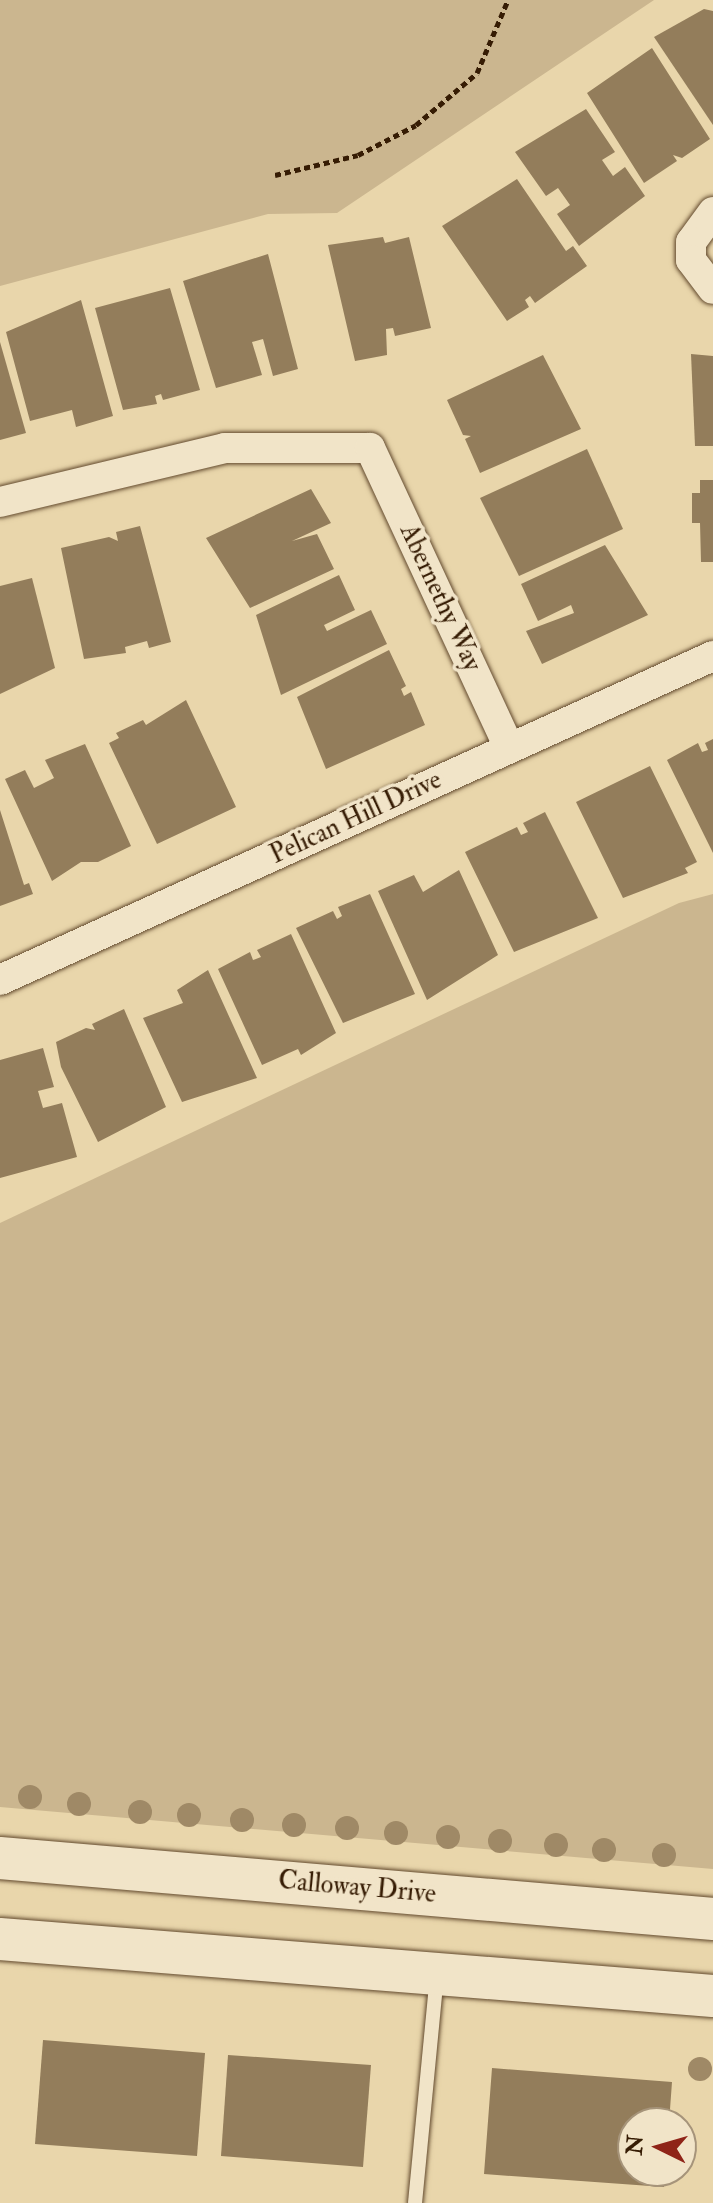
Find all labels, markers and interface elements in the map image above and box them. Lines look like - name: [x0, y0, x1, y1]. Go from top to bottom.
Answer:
- street label: Abernethy Way: [392, 519, 488, 677]
- street label: Pelican Hill Drive: [265, 765, 447, 871]
- street label: Calloway Drive: [277, 1866, 437, 1910]
- north arrow: [617, 2107, 697, 2187]
- text: N: [620, 2134, 650, 2156]

